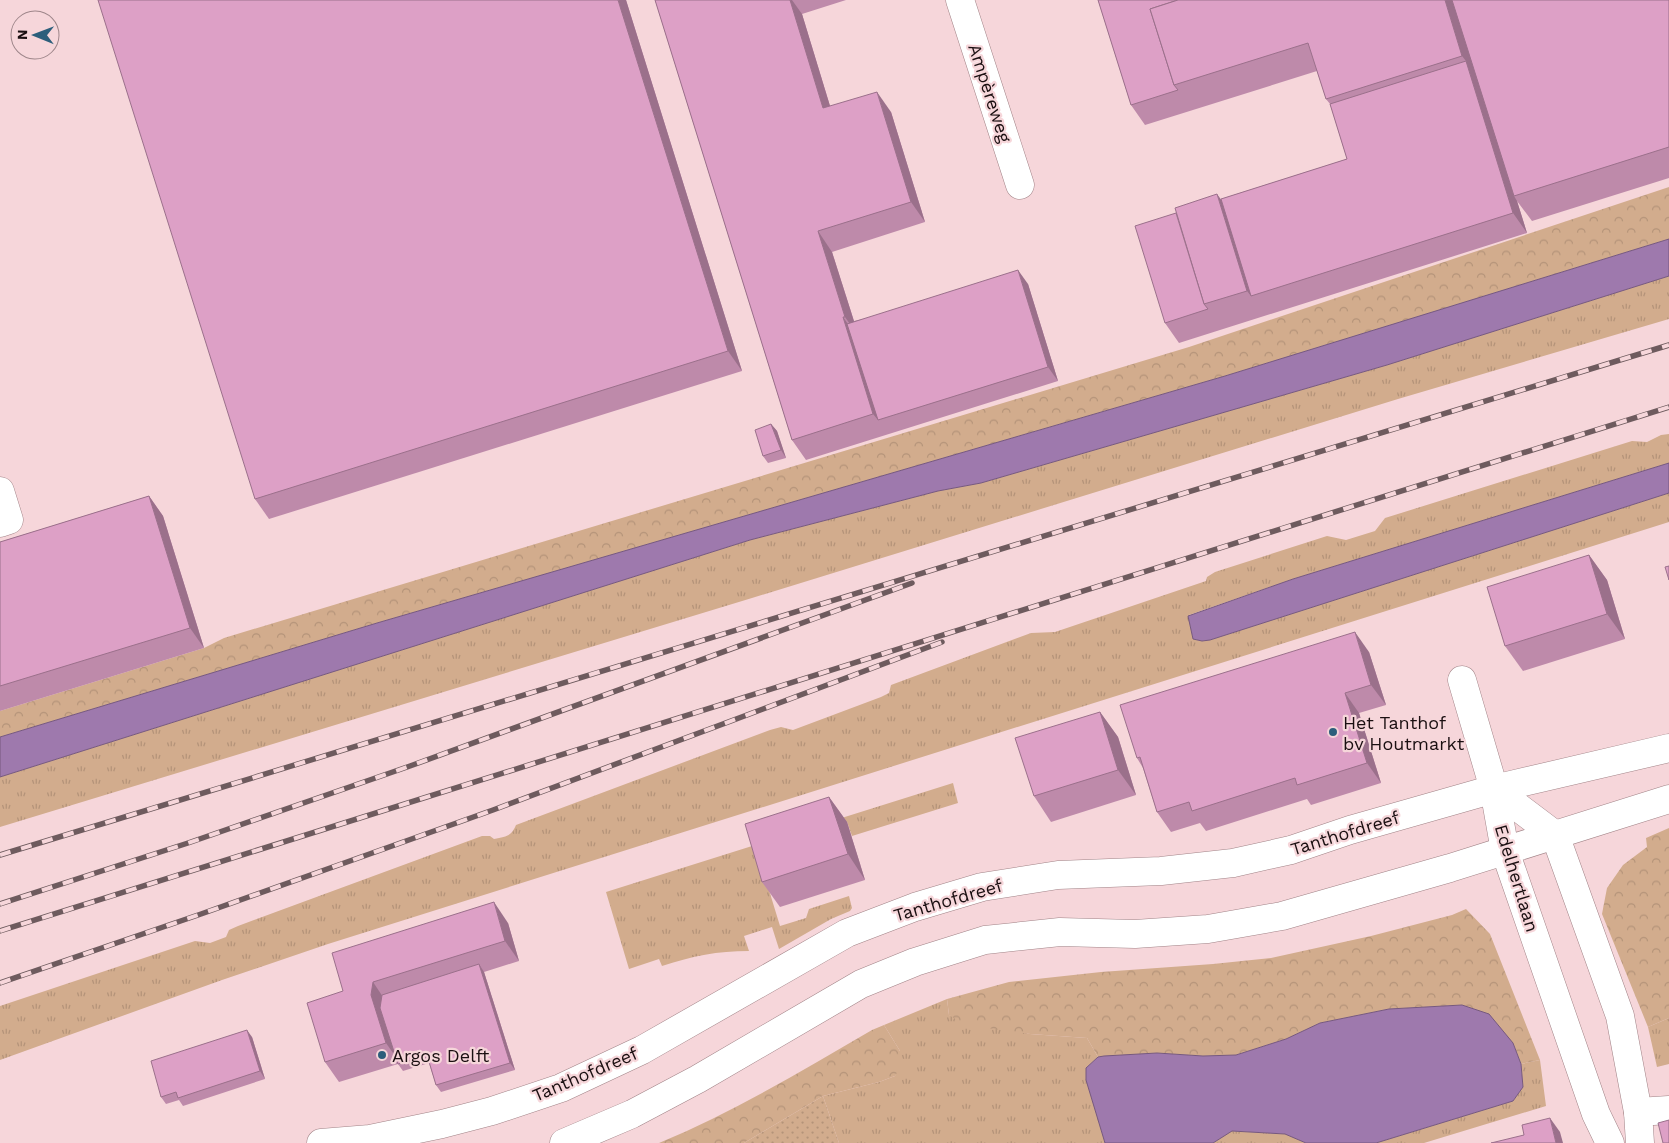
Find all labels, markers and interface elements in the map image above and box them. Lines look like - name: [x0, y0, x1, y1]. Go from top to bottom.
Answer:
- north arrow: [10, 10, 60, 60]
- text: N: [14, 29, 30, 40]
- street label: Ampèreweg: [964, 41, 1016, 145]
- place label: Het Tanthof bv Houtmarkt: [1343, 712, 1465, 754]
- marker: Het Tanthof bv Houtmarkt: [1327, 726, 1339, 738]
- street label: Tanthofdreef: [1288, 807, 1402, 859]
- street label: Edelhertlaan: [1491, 822, 1543, 934]
- street label: Tanthofdreef: [891, 874, 1005, 926]
- street label: Tanthofdreef: [529, 1042, 641, 1106]
- place label: Argos Delft: [392, 1045, 490, 1066]
- marker: Argos Delft: [376, 1049, 388, 1061]

